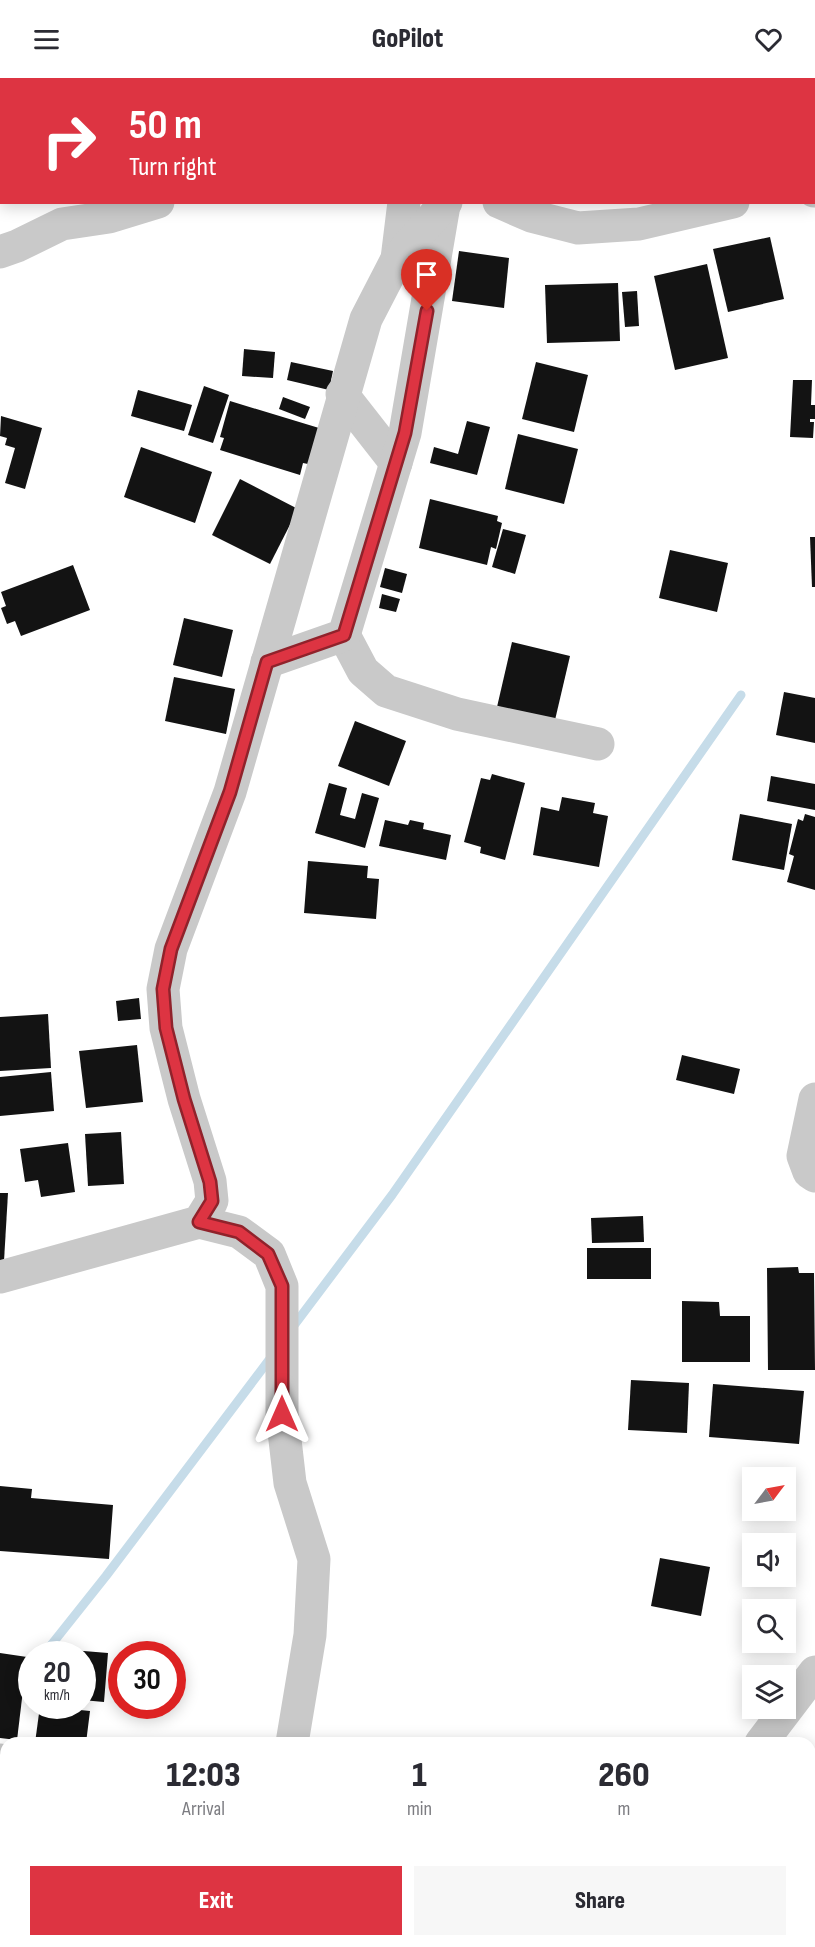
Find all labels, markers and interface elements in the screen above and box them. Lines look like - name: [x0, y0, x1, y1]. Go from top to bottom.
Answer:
- icon: menu: [30, 23, 63, 56]
- text: GoPilot: [372, 23, 443, 55]
- icon: heart: [752, 23, 785, 56]
- text: 50 m: [129, 100, 202, 151]
- icon: right: [30, 102, 108, 180]
- text: Turn right: [129, 151, 216, 183]
- pin: [401, 249, 452, 311]
- icon: arrive: [410, 258, 443, 291]
- position arrow: [250, 1382, 314, 1446]
- north arrow: [742, 1467, 796, 1521]
- map controls: [742, 1467, 796, 1719]
- button: sound: [742, 1533, 796, 1587]
- button: search: [742, 1599, 796, 1653]
- speed limit sign: 30: [108, 1641, 186, 1719]
- text: 20: [43, 1655, 71, 1691]
- button: layers: [742, 1665, 796, 1719]
- text: km/h: [44, 1686, 70, 1705]
- text: 12:03: [166, 1754, 241, 1797]
- text: 1: [412, 1754, 427, 1797]
- text: 260: [598, 1754, 650, 1797]
- text: Arrival: [182, 1797, 225, 1821]
- text: min: [407, 1797, 432, 1821]
- text: m: [618, 1797, 630, 1821]
- button: Exit: [30, 1866, 402, 1935]
- button: Share: [414, 1866, 786, 1935]

